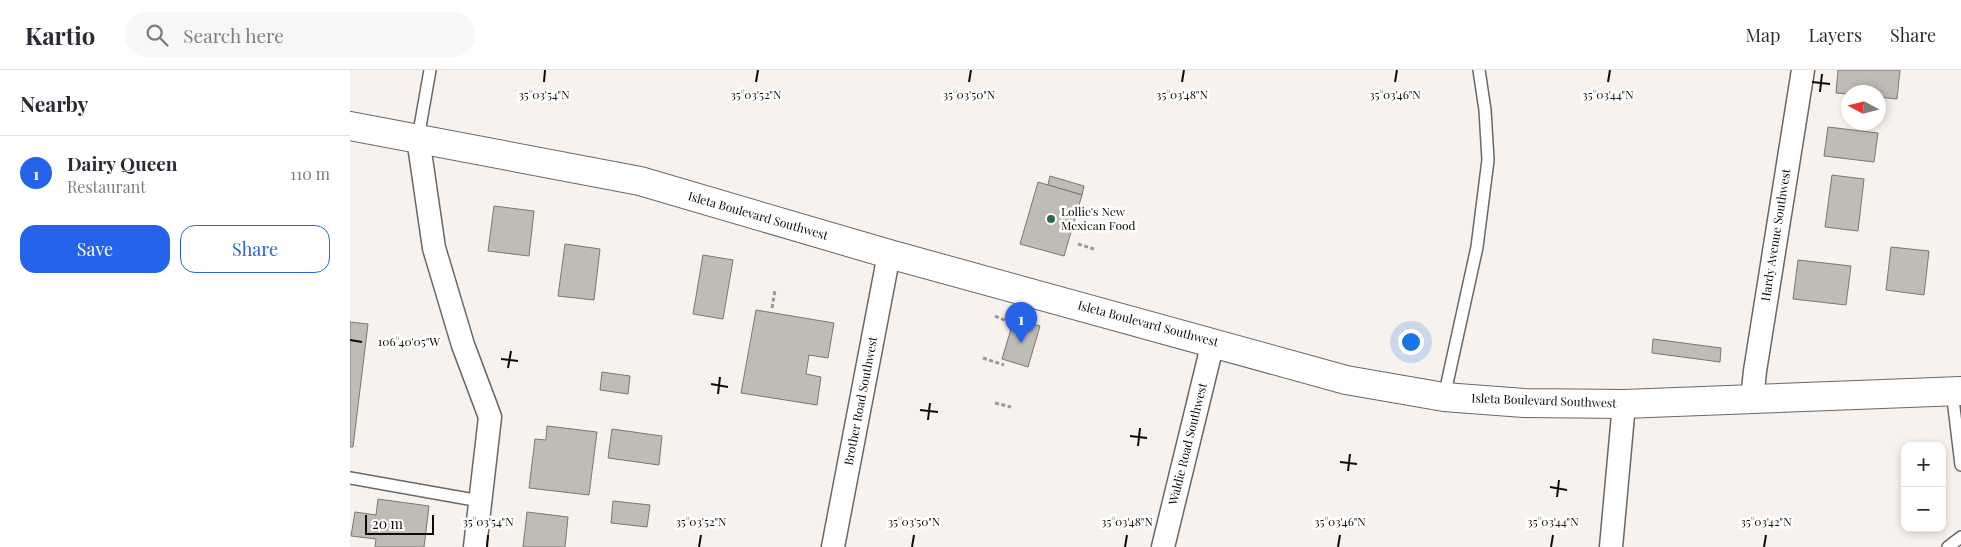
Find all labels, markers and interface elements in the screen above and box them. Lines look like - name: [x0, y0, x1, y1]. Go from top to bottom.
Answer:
- search box: [125, 12, 475, 57]
- text: Kartio: [25, 19, 95, 51]
- icon: search: [143, 21, 171, 49]
- text: Search here: [183, 22, 284, 48]
- text: Map: [1745, 23, 1780, 47]
- text: Layers: [1808, 23, 1862, 47]
- text: Share: [1890, 23, 1936, 47]
- north arrow: [1841, 85, 1886, 130]
- text: 35°03'54"N: [518, 86, 570, 102]
- text: 35°03'52"N: [730, 86, 782, 102]
- text: 35°03'50"N: [943, 86, 996, 102]
- text: 35°03'48"N: [1156, 86, 1208, 102]
- text: 35°03'46"N: [1369, 86, 1421, 102]
- text: 35°03'44"N: [1582, 86, 1634, 102]
- text: Nearby: [20, 89, 89, 117]
- text: Dairy Queen: [67, 150, 177, 176]
- text: 1: [33, 163, 39, 184]
- text: 110 m: [290, 163, 330, 184]
- street label: Hardy Avenue Southwest: [1757, 167, 1794, 302]
- text: Restaurant: [67, 176, 146, 197]
- street label: Isleta Boulevard Southwest: [686, 187, 831, 243]
- place label: Lollie's New Mexican Food: [1061, 203, 1136, 233]
- marker: Lollie's New Mexican Food: [1045, 213, 1057, 225]
- button: Save: [20, 225, 170, 273]
- button: Share: [180, 225, 330, 273]
- street label: Isleta Boulevard Southwest: [1076, 297, 1221, 350]
- pin: 1: [1005, 302, 1037, 343]
- your location: [1398, 329, 1424, 355]
- text: 106°40'05"W: [378, 333, 440, 349]
- street label: Brother Road Southwest: [840, 334, 881, 467]
- street label: Waldie Road Southwest: [1164, 380, 1210, 508]
- street label: Isleta Boulevard Southwest: [1471, 389, 1618, 411]
- map controls: [1901, 442, 1946, 532]
- button: +: [1901, 442, 1946, 487]
- button: −: [1901, 487, 1946, 532]
- scale bar: [365, 512, 434, 535]
- text: 35°03'54"N: [462, 513, 514, 529]
- text: 35°03'52"N: [675, 513, 727, 529]
- text: 35°03'50"N: [888, 513, 941, 529]
- text: 35°03'48"N: [1101, 513, 1153, 529]
- text: 35°03'46"N: [1314, 513, 1366, 529]
- text: 35°03'44"N: [1527, 513, 1579, 529]
- text: 35°03'42"N: [1740, 513, 1792, 529]
- text: 20 m: [372, 514, 403, 533]

